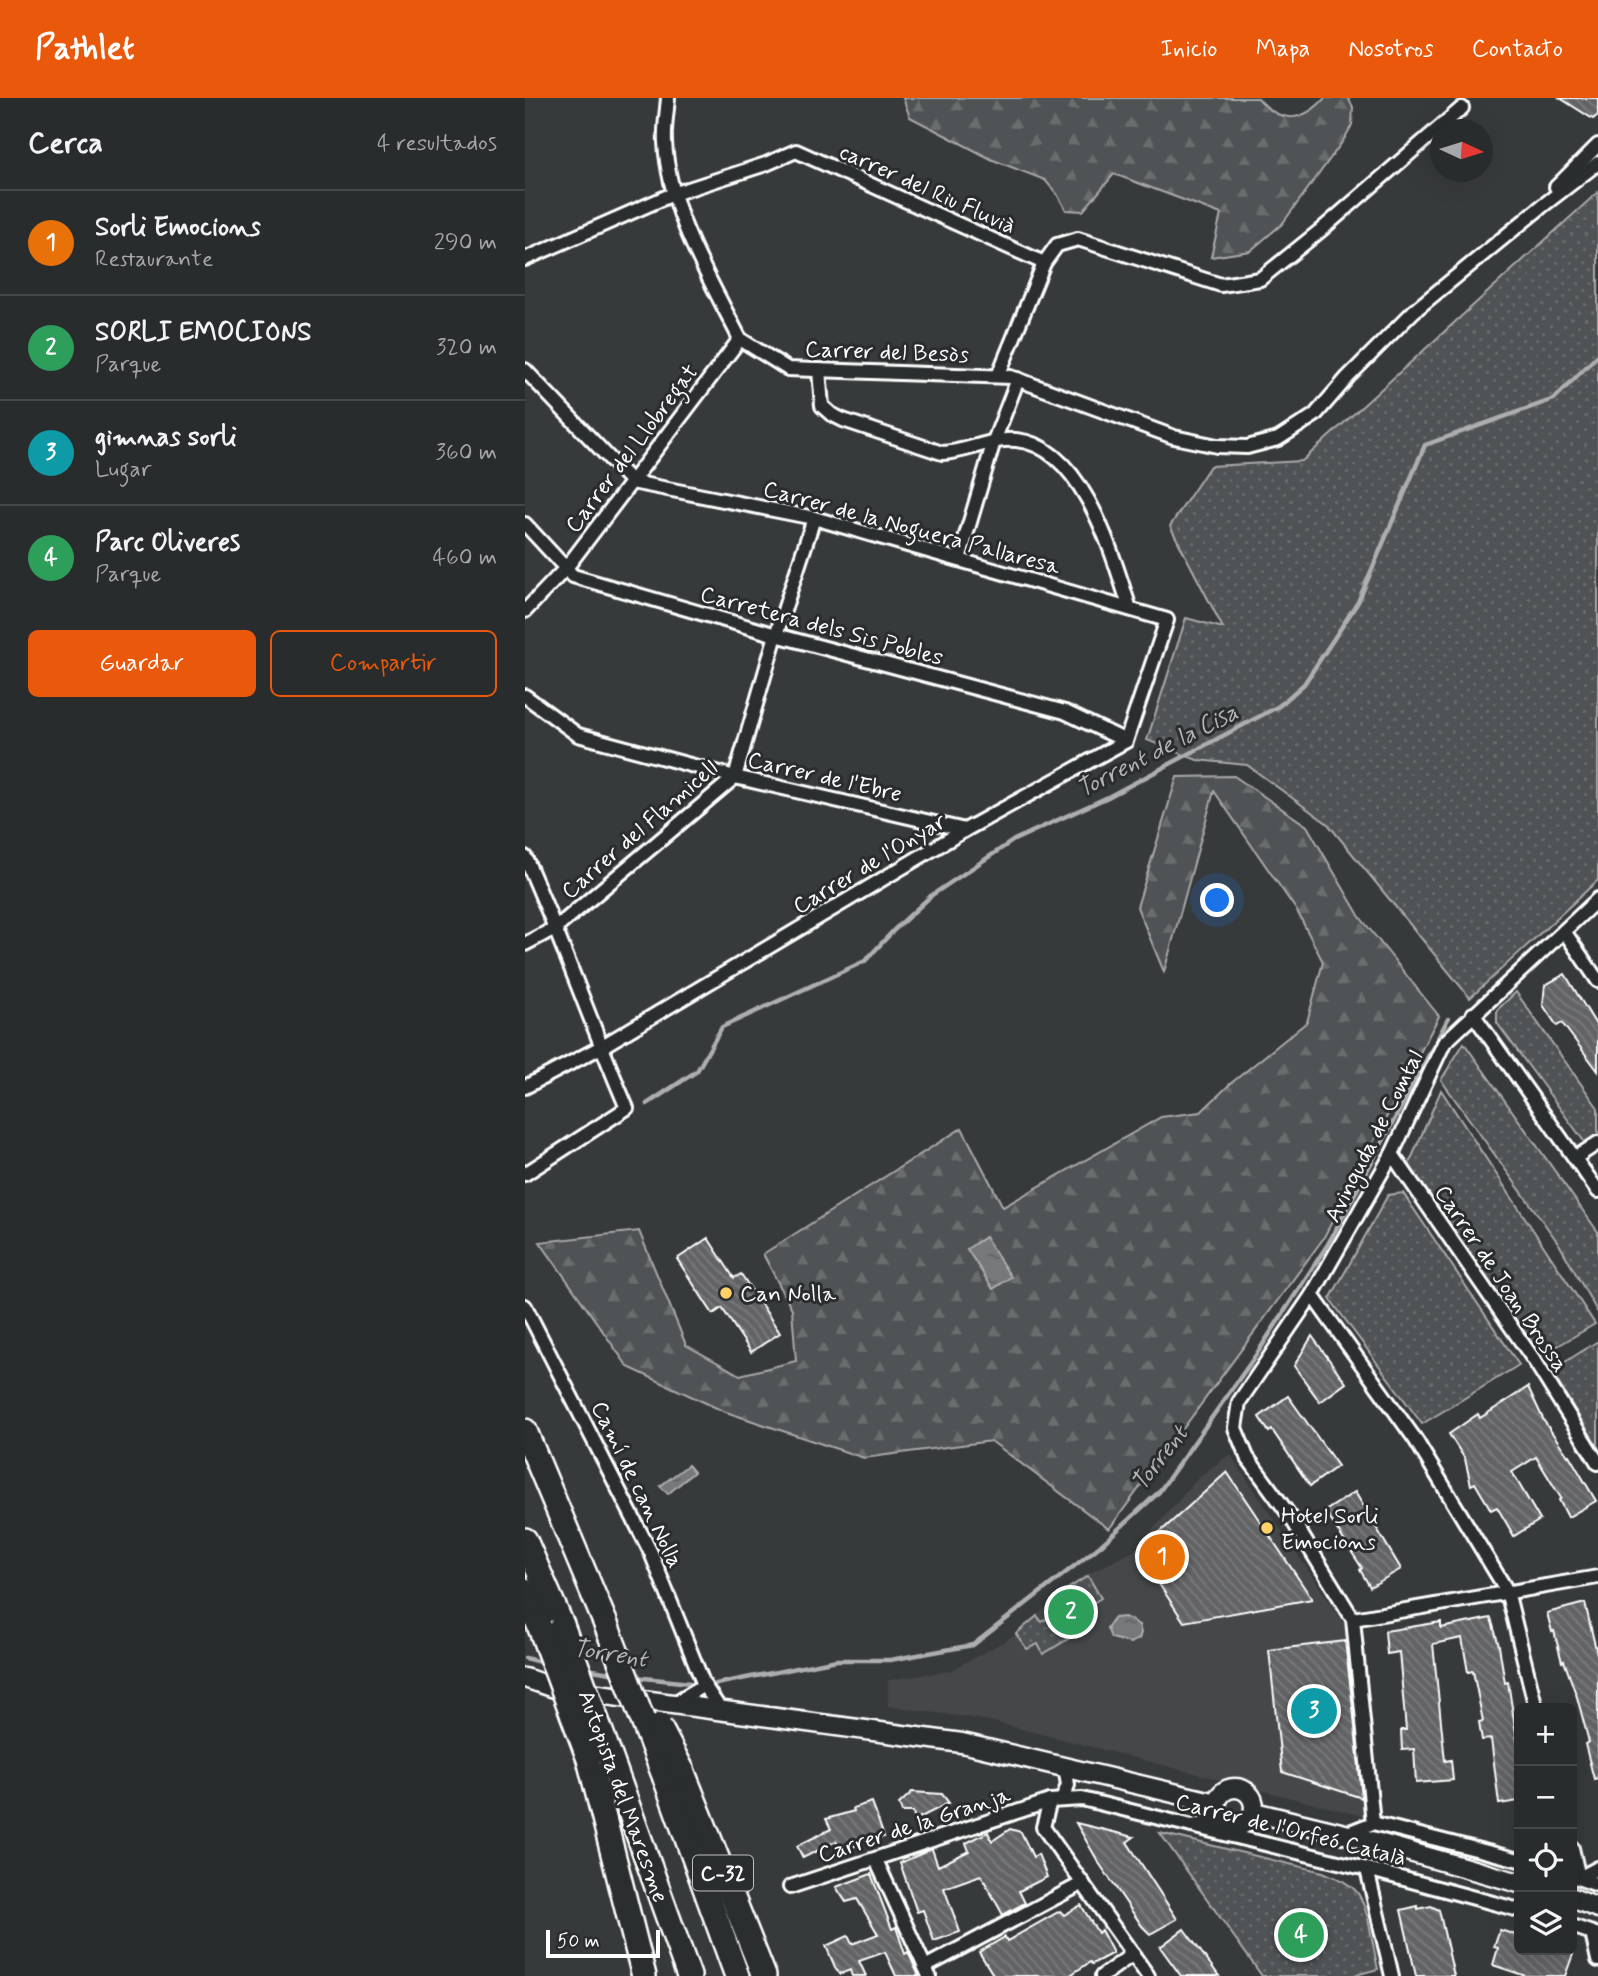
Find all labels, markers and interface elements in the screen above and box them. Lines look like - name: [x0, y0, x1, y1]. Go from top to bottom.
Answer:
- text: Pathlet: [35, 27, 135, 71]
- text: Inicio: [1160, 34, 1218, 65]
- text: Mapa: [1256, 34, 1310, 65]
- text: Nosotros: [1348, 34, 1434, 65]
- text: Contacto: [1472, 34, 1563, 65]
- north arrow: [1430, 119, 1493, 182]
- text: Cerca: [28, 124, 103, 163]
- text: 4 resultados: [377, 129, 497, 159]
- street label: carrer del Riu Fluvià: [834, 137, 1020, 242]
- text: Sorli Emocions: [95, 211, 261, 245]
- text: 1: [46, 228, 56, 258]
- text: 290 m: [434, 228, 497, 258]
- text: Restaurante: [95, 245, 213, 275]
- text: SORLI EMOCIONS: [95, 316, 312, 350]
- text: 2: [45, 333, 57, 363]
- text: 320 m: [436, 333, 497, 363]
- street label: Carrer del Besòs: [804, 335, 969, 371]
- text: Parque: [95, 350, 161, 380]
- street label: Carrer del Llobregat: [559, 359, 708, 541]
- text: gimnas sorli: [95, 421, 237, 455]
- text: 3: [46, 438, 56, 468]
- text: 360 m: [436, 438, 497, 468]
- text: Lugar: [95, 455, 152, 485]
- street label: Carrer de la Noguera Pallaresa: [759, 475, 1063, 585]
- text: Parc Oliveres: [95, 526, 240, 560]
- text: 4: [44, 543, 58, 573]
- text: 460 m: [433, 543, 497, 573]
- text: Parque: [95, 560, 161, 590]
- street label: Carretera dels Sis Pobles: [697, 580, 946, 674]
- button: Guardar: [28, 630, 256, 697]
- button: Compartir: [270, 630, 497, 697]
- water label: Torrent de la Cisa: [1072, 697, 1244, 805]
- street label: Carrer de l'Ebre: [744, 746, 905, 810]
- street label: Carrer del Flamicell: [556, 754, 725, 907]
- street label: Carrer de l'Onyar: [788, 807, 952, 922]
- your location: [1200, 883, 1234, 917]
- street label: Avinguda de Comtal: [1318, 1046, 1433, 1229]
- street label: Carrer de Joan Brossa: [1426, 1180, 1574, 1379]
- place label: Can Nolla: [740, 1280, 836, 1310]
- marker: Can Nolla: [718, 1285, 734, 1301]
- street label: Camí de can Nolla: [583, 1396, 690, 1573]
- water label: Torrent: [1125, 1418, 1197, 1498]
- place label: Hotel Sorli Emocions: [1281, 1502, 1379, 1558]
- marker: Hotel Sorli Emocions: [1259, 1520, 1275, 1536]
- pin: 1: [1139, 1531, 1185, 1583]
- pin: 2: [1048, 1586, 1094, 1638]
- water label: Torrent: [570, 1633, 651, 1676]
- pin: 3: [1291, 1685, 1337, 1737]
- street label: Autopista del Maresme: [570, 1686, 675, 1907]
- map controls: [1514, 1703, 1577, 1955]
- button: +: [1514, 1703, 1577, 1766]
- button: −: [1514, 1766, 1577, 1829]
- street label: Carrer de la Granja: [815, 1781, 1015, 1871]
- street label: Carrer de l'Orfeó Català: [1172, 1788, 1409, 1874]
- button: locate: [1514, 1829, 1577, 1892]
- road number: C-32: [693, 1856, 753, 1890]
- button: layers: [1514, 1892, 1577, 1955]
- pin: 4: [1278, 1909, 1324, 1961]
- scale bar: [546, 1927, 660, 1959]
- text: 50 m: [557, 1929, 600, 1954]

